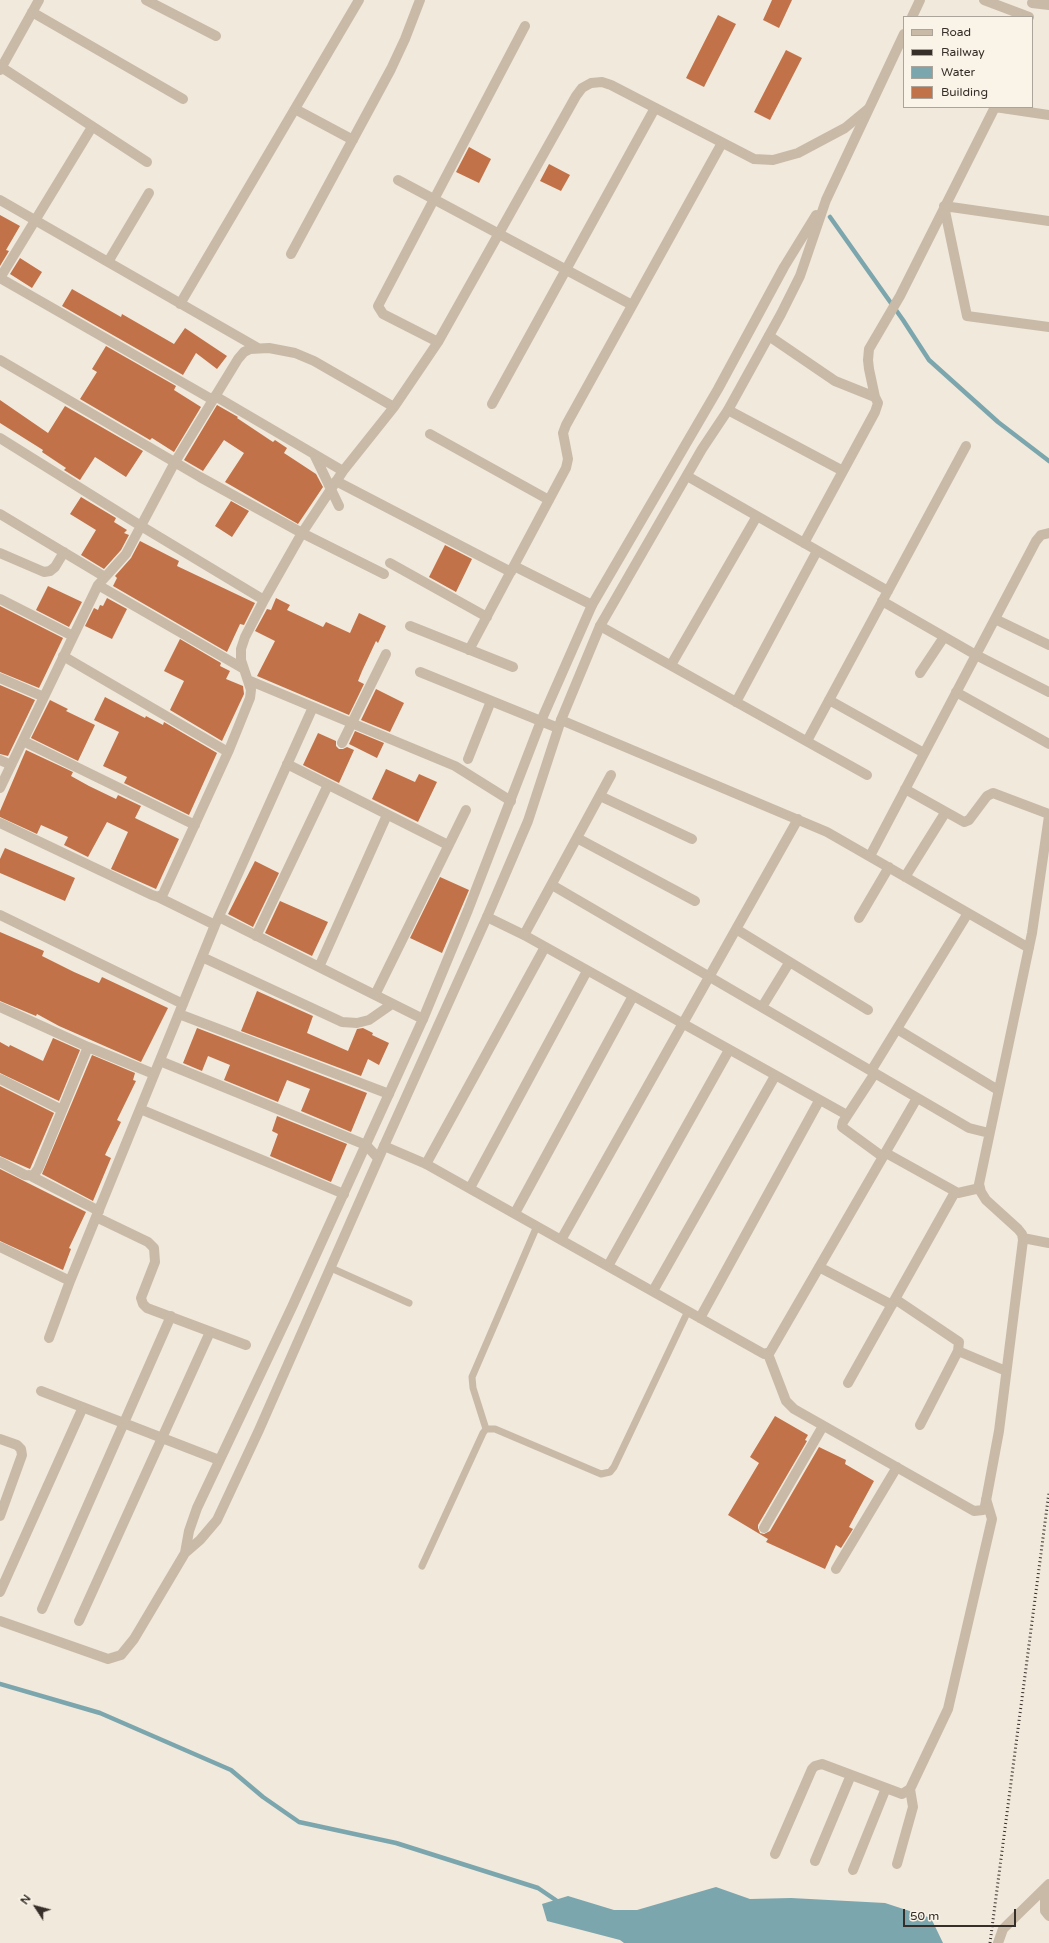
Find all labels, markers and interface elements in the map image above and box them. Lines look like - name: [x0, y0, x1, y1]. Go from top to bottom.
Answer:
- legend: [903, 16, 1033, 108]
- text: Road: [941, 25, 971, 39]
- text: Railway: [941, 45, 985, 59]
- text: Water: [941, 65, 975, 79]
- text: Building: [941, 85, 988, 99]
- north arrow: [16, 1887, 56, 1927]
- text: N: [18, 1892, 34, 1907]
- scale bar: [905, 1901, 1018, 1927]
- text: 50 m: [910, 1909, 939, 1923]

